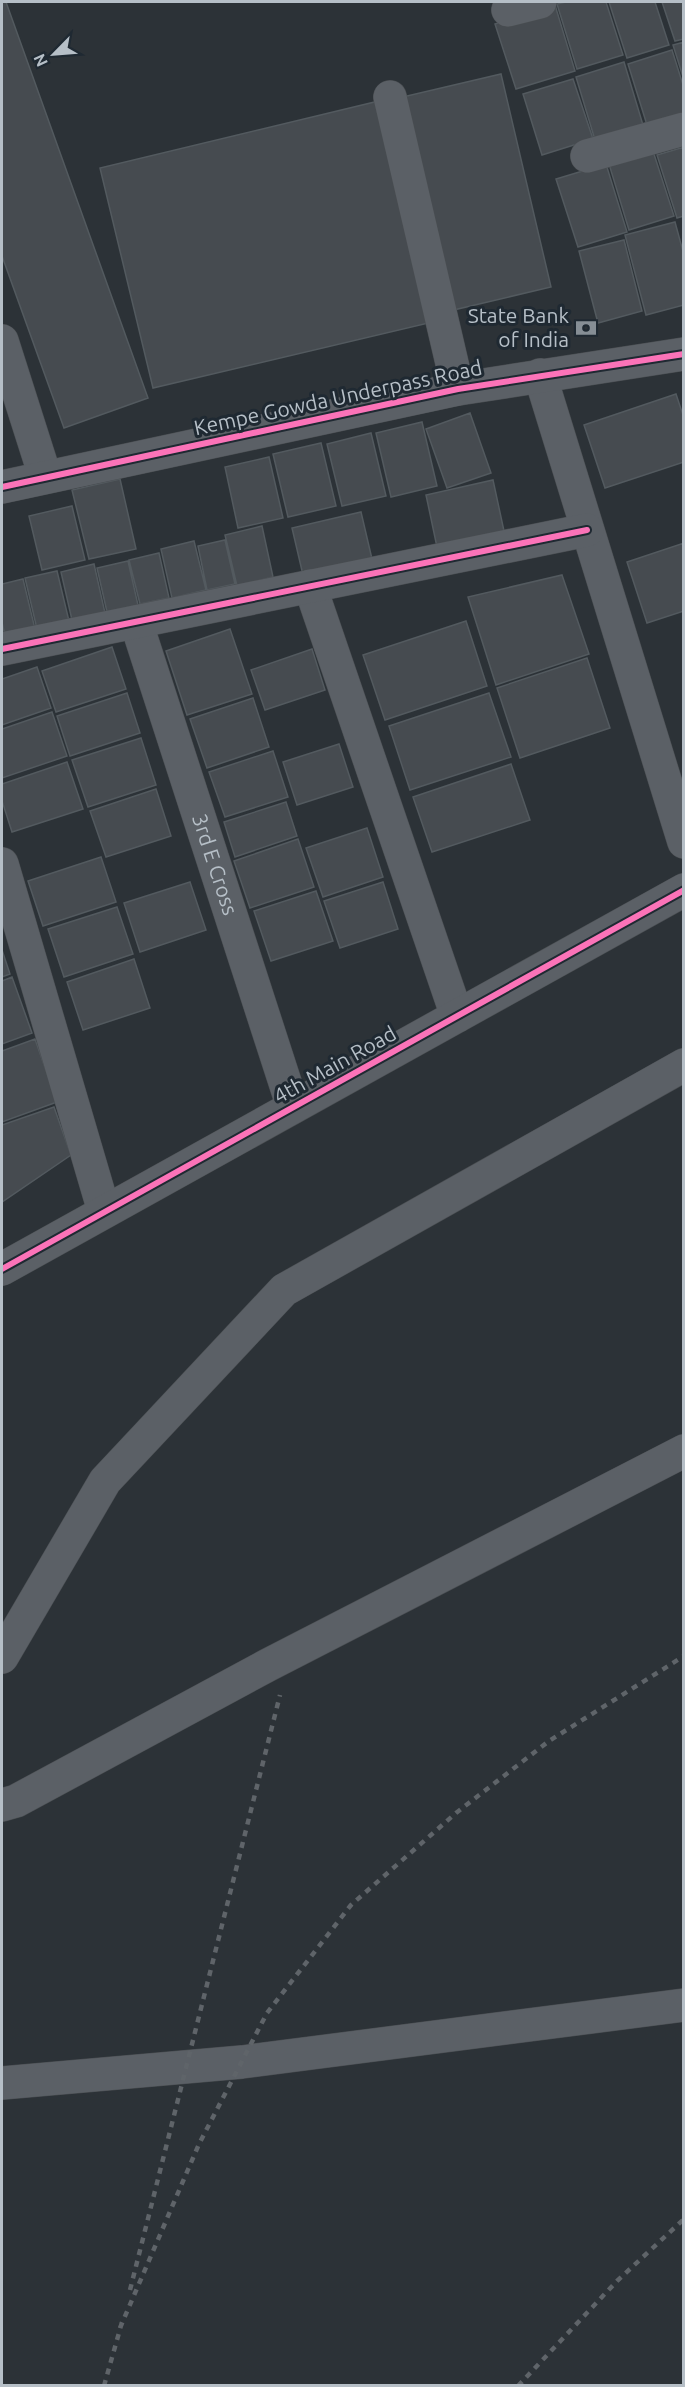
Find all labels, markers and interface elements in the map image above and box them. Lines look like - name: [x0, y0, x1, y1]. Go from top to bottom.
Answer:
- north arrow: [24, 24, 84, 84]
- text: N: [30, 51, 51, 70]
- place label: State Bank of India: [468, 303, 569, 351]
- bank icon: State Bank of India: [574, 316, 598, 340]
- street label: Kempe Gowda Underpass Road: [192, 355, 484, 439]
- street label: 3rd E Cross: [188, 811, 243, 918]
- street label: 4th Main Road: [269, 1021, 400, 1108]

